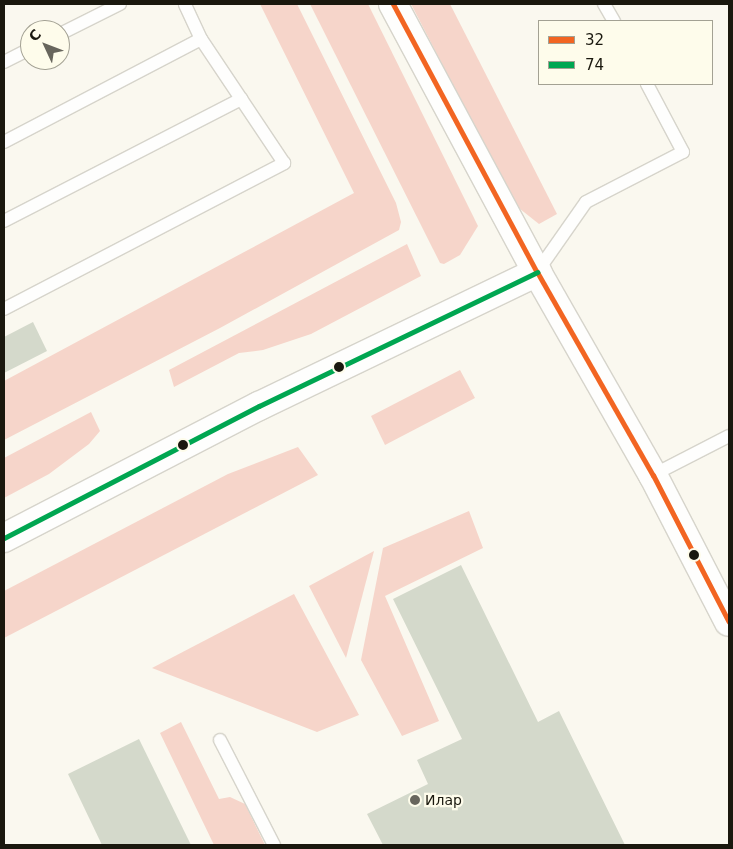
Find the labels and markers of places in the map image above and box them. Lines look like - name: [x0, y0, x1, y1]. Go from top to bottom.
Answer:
- unlabelled marker: [334, 362, 344, 372]
- unlabelled marker: [178, 440, 188, 450]
- unlabelled marker: [689, 550, 699, 560]
- place label: Илар: [425, 792, 462, 808]
- marker: Илар: [409, 794, 421, 806]

